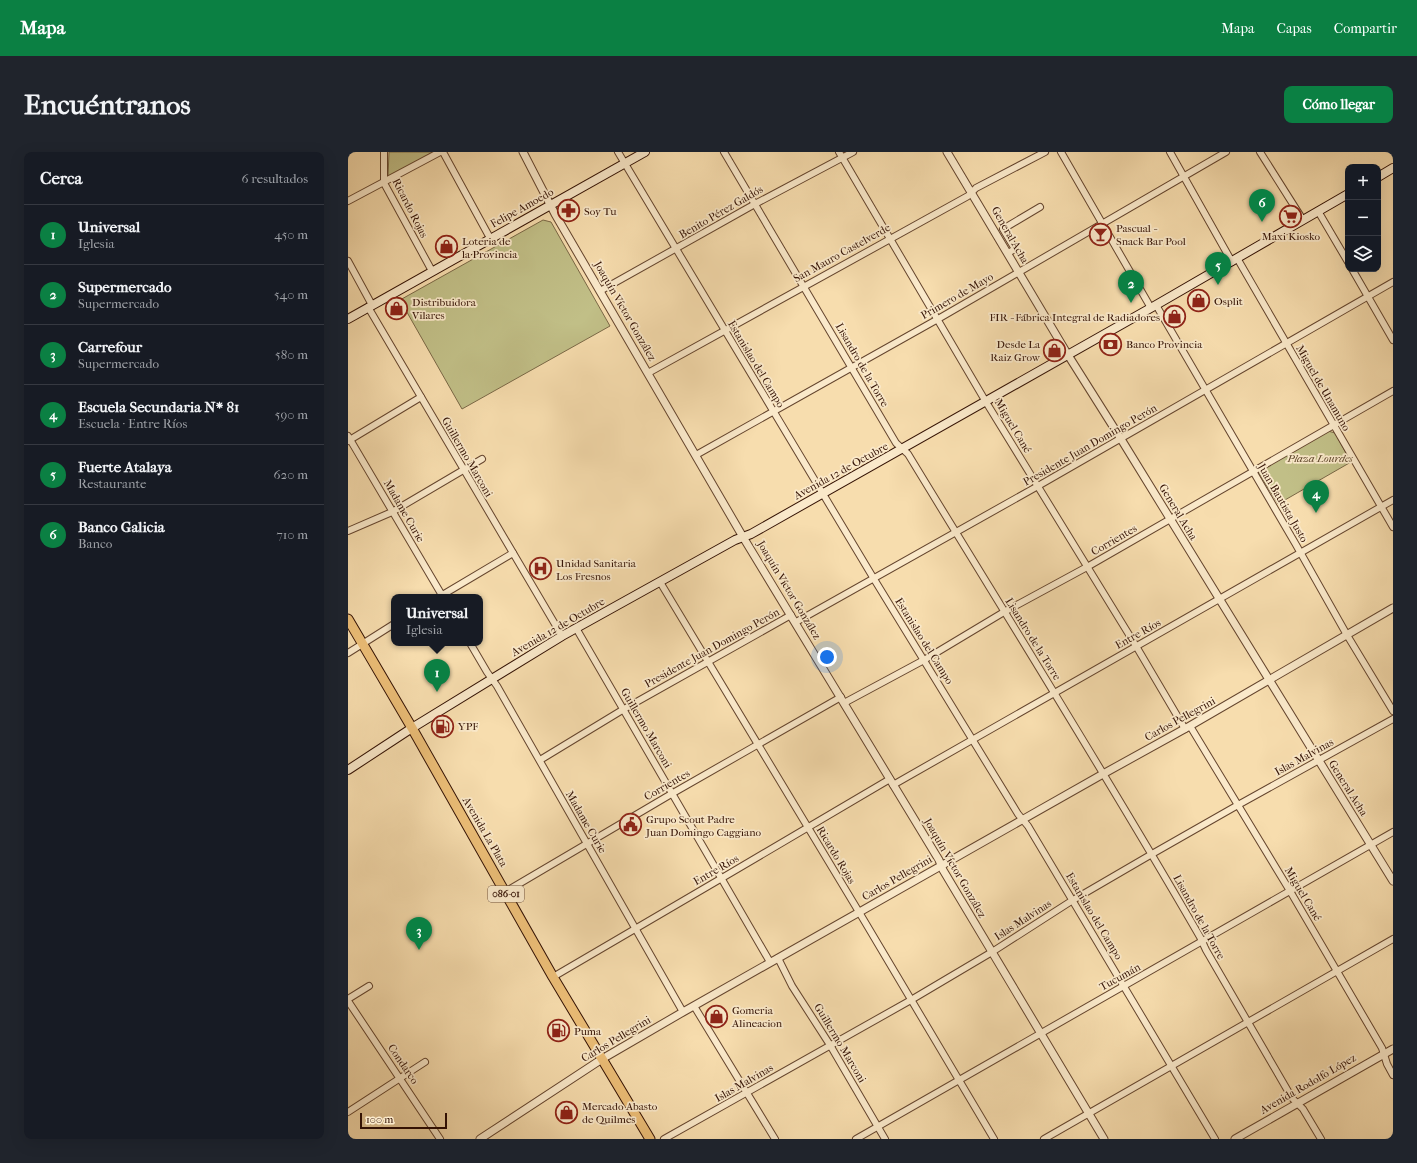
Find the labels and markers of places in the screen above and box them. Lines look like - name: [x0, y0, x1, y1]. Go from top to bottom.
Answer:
- pin: 6: [1249, 189, 1275, 222]
- pharmacy icon: Soy Tu: [555, 198, 581, 224]
- supermarket icon: Maxi Kiosko: [1278, 203, 1304, 229]
- place label: Soy Tu: [584, 205, 617, 218]
- bar icon: Pascual - Snack Bar Pool: [1088, 221, 1114, 247]
- place label: Pascual - Snack Bar Pool: [1116, 222, 1186, 248]
- place label: Maxi Kiosko: [1262, 230, 1321, 243]
- shop icon: Loteria de la Provincia: [434, 234, 460, 260]
- place label: Loteria de la Provincia: [461, 235, 518, 261]
- pin: 5: [1205, 252, 1231, 285]
- pin: 2: [1118, 270, 1144, 303]
- shop icon: Osplit: [1186, 288, 1212, 314]
- shop icon: Distribuidora Vilares: [384, 295, 410, 321]
- place label: Osplit: [1214, 295, 1243, 308]
- place label: Distribuidora Vilares: [411, 296, 477, 322]
- shop icon: FIR - Fábrica Integral de Radiadores: [1162, 304, 1188, 330]
- place label: FIR - Fábrica Integral de Radiadores: [989, 311, 1160, 324]
- bank icon: Banco Provincia: [1097, 331, 1123, 357]
- shop icon: Desde La Raiz Grow: [1042, 337, 1068, 363]
- place label: Desde La Raiz Grow: [990, 338, 1041, 364]
- place label: Banco Provincia: [1126, 338, 1203, 351]
- pin: 4: [1303, 480, 1329, 513]
- hospital icon: Unidad Sanitaria Los Fresnos: [527, 556, 553, 582]
- place label: Unidad Sanitaria Los Fresnos: [556, 557, 637, 583]
- pin: 1: [424, 659, 450, 692]
- fuel station icon: YPF: [429, 713, 455, 739]
- place label: YPF: [457, 720, 478, 733]
- public building icon: Grupo Scout Padre Juan Domingo Caggiano: [618, 812, 644, 838]
- place label: Grupo Scout Padre Juan Domingo Caggiano: [645, 813, 761, 839]
- pin: 3: [406, 917, 432, 950]
- shop icon: Gomeria Alineacion: [703, 1003, 729, 1029]
- place label: Gomeria Alineacion: [731, 1004, 783, 1030]
- fuel station icon: Puma: [545, 1018, 571, 1044]
- place label: Puma: [574, 1025, 602, 1038]
- shop icon: Mercado Abasto de Quilmes: [553, 1099, 579, 1125]
- place label: Mercado Abasto de Quilmes: [582, 1100, 658, 1126]

